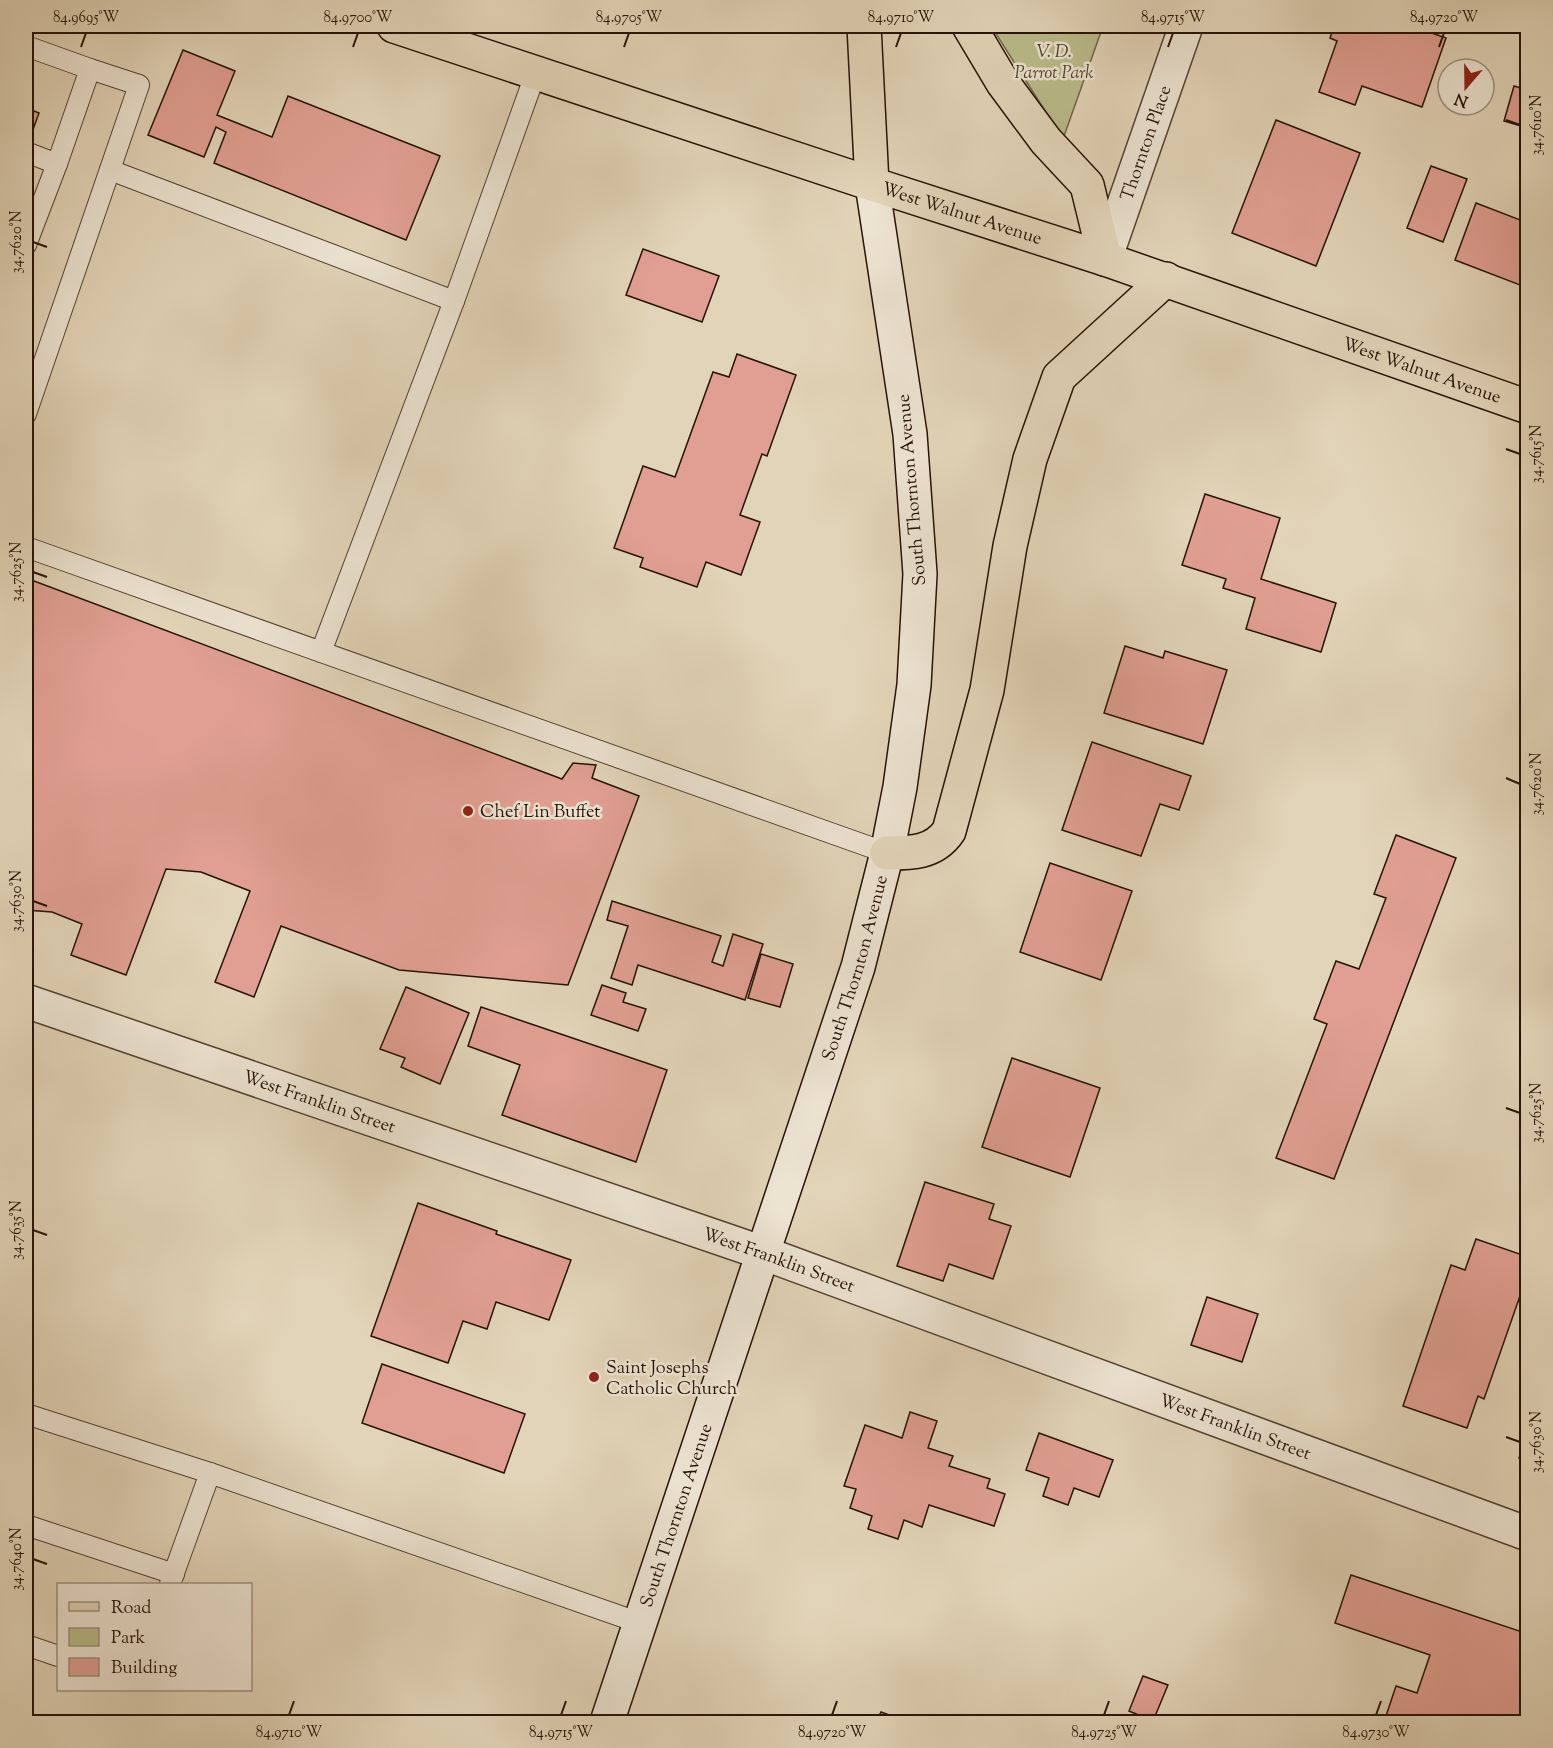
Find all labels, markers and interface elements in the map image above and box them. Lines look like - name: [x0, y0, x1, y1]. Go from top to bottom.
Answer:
- text: 84.9695°W: [53, 8, 119, 29]
- text: 84.9700°W: [323, 8, 393, 29]
- text: 84.9705°W: [596, 8, 663, 29]
- text: 84.9710°W: [868, 8, 935, 29]
- text: 84.9715°W: [1141, 8, 1205, 29]
- text: 84.9720°W: [1410, 8, 1478, 29]
- park label: V. D. Parrot Park: [1015, 40, 1093, 87]
- north arrow: [1436, 57, 1496, 117]
- street label: Thornton Place: [1115, 82, 1179, 205]
- text: N: [1452, 86, 1472, 112]
- text: 34.7610°N: [1527, 95, 1548, 155]
- street label: West Walnut Avenue: [878, 177, 1045, 253]
- text: 34.7620°N: [7, 211, 28, 273]
- street label: West Walnut Avenue: [1338, 332, 1504, 412]
- street label: South Thornton Avenue: [892, 393, 934, 587]
- text: 34.7615°N: [1527, 425, 1548, 483]
- text: 34.7625°N: [7, 542, 28, 602]
- text: 34.7620°N: [1527, 753, 1548, 815]
- place label: Chef Lin Buffet: [480, 800, 601, 826]
- marker: Chef Lin Buffet: [461, 804, 475, 818]
- text: 34.7630°N: [7, 870, 28, 932]
- street label: South Thornton Avenue: [817, 873, 896, 1065]
- street label: West Franklin Street: [239, 1065, 399, 1141]
- text: 34.7625°N: [1527, 1083, 1548, 1143]
- text: 34.7635°N: [7, 1200, 28, 1260]
- street label: West Franklin Street: [699, 1222, 858, 1301]
- place label: Saint Josephs Catholic Church: [606, 1356, 738, 1403]
- marker: Saint Josephs Catholic Church: [587, 1370, 601, 1384]
- street label: West Franklin Street: [1155, 1389, 1314, 1468]
- text: 34.7630°N: [1527, 1411, 1548, 1473]
- street label: South Thornton Avenue: [635, 1420, 720, 1611]
- text: 34.7640°N: [7, 1527, 28, 1591]
- legend: [57, 1583, 252, 1691]
- text: Road: [111, 1596, 151, 1622]
- text: Park: [111, 1626, 146, 1652]
- text: Building: [111, 1656, 177, 1682]
- text: 84.9710°W: [256, 1723, 323, 1744]
- text: 84.9715°W: [529, 1723, 593, 1744]
- text: 84.9720°W: [798, 1723, 866, 1744]
- text: 84.9725°W: [1071, 1723, 1137, 1744]
- text: 84.9730°W: [1342, 1723, 1410, 1744]

